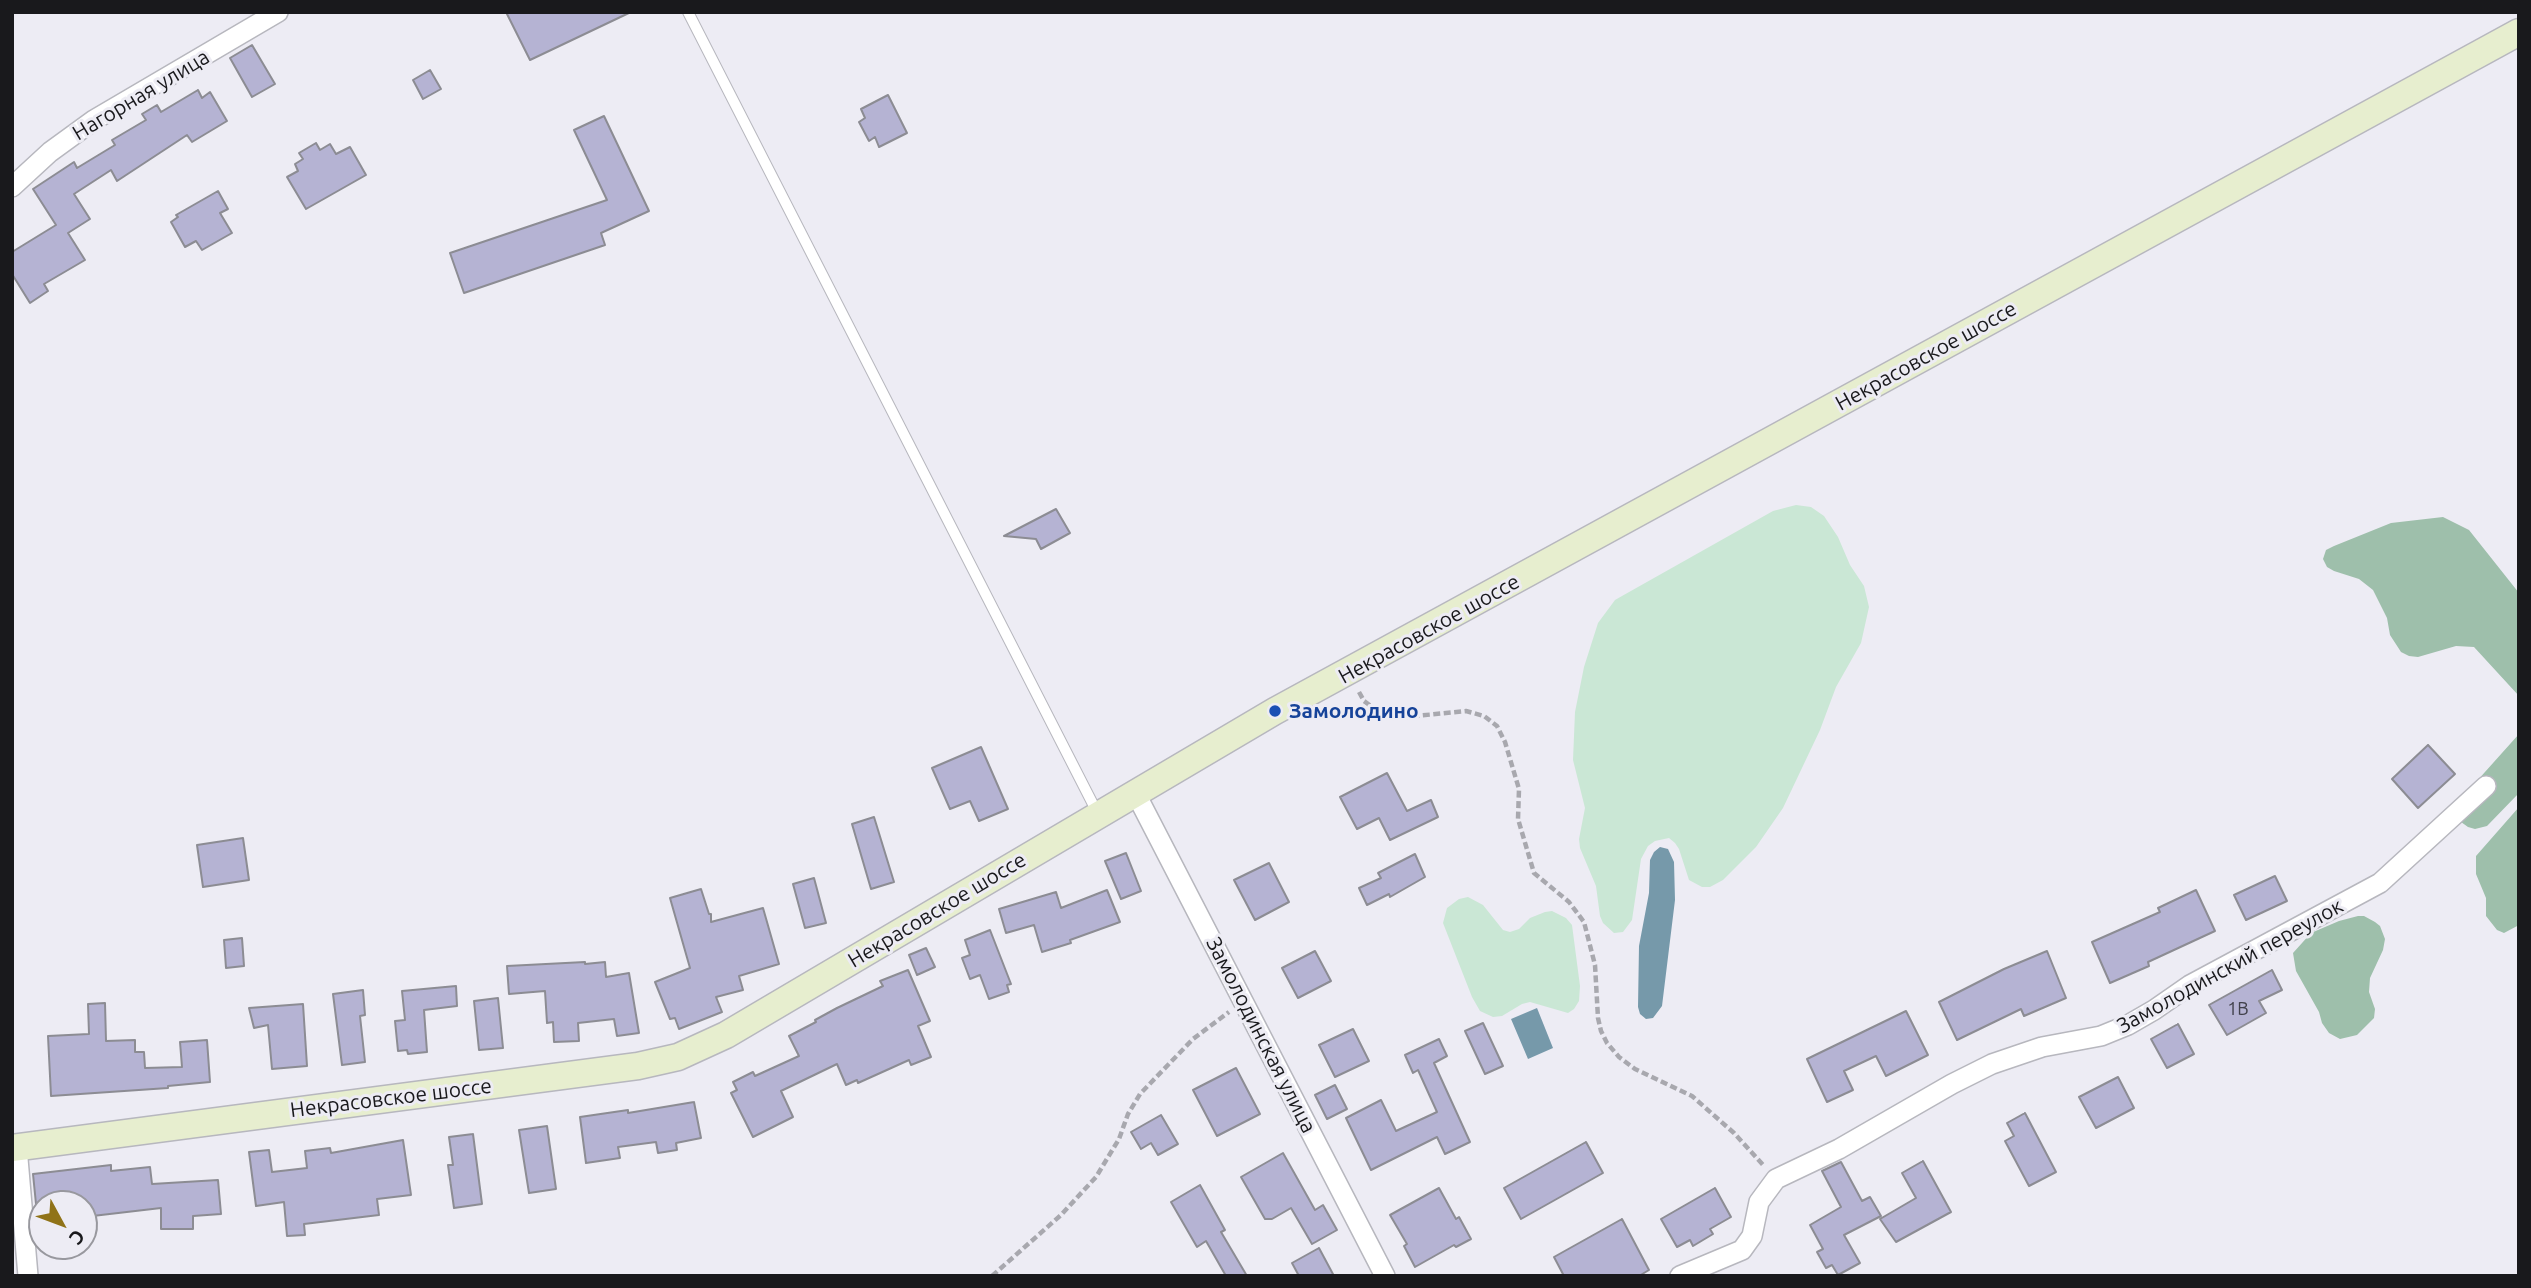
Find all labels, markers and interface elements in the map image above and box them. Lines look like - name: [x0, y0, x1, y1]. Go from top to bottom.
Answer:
- street label: Нагорная улица: [68, 44, 214, 146]
- street label: Некрасовское шоссе: [1831, 296, 2021, 416]
- street label: Некрасовское шоссе: [1334, 569, 1524, 689]
- place label: Замолодино: [1289, 698, 1419, 724]
- marker: Замолодино: [1267, 703, 1283, 719]
- street label: Некрасовское шоссе: [844, 847, 1030, 973]
- street label: Замолодинский переулок: [2113, 893, 2347, 1039]
- street label: Замолодинская улица: [1201, 933, 1321, 1137]
- house number: 1В: [2227, 998, 2249, 1020]
- street label: Некрасовское шоссе: [289, 1073, 493, 1123]
- north arrow: [28, 1190, 98, 1260]
- text: С: [65, 1226, 90, 1249]

